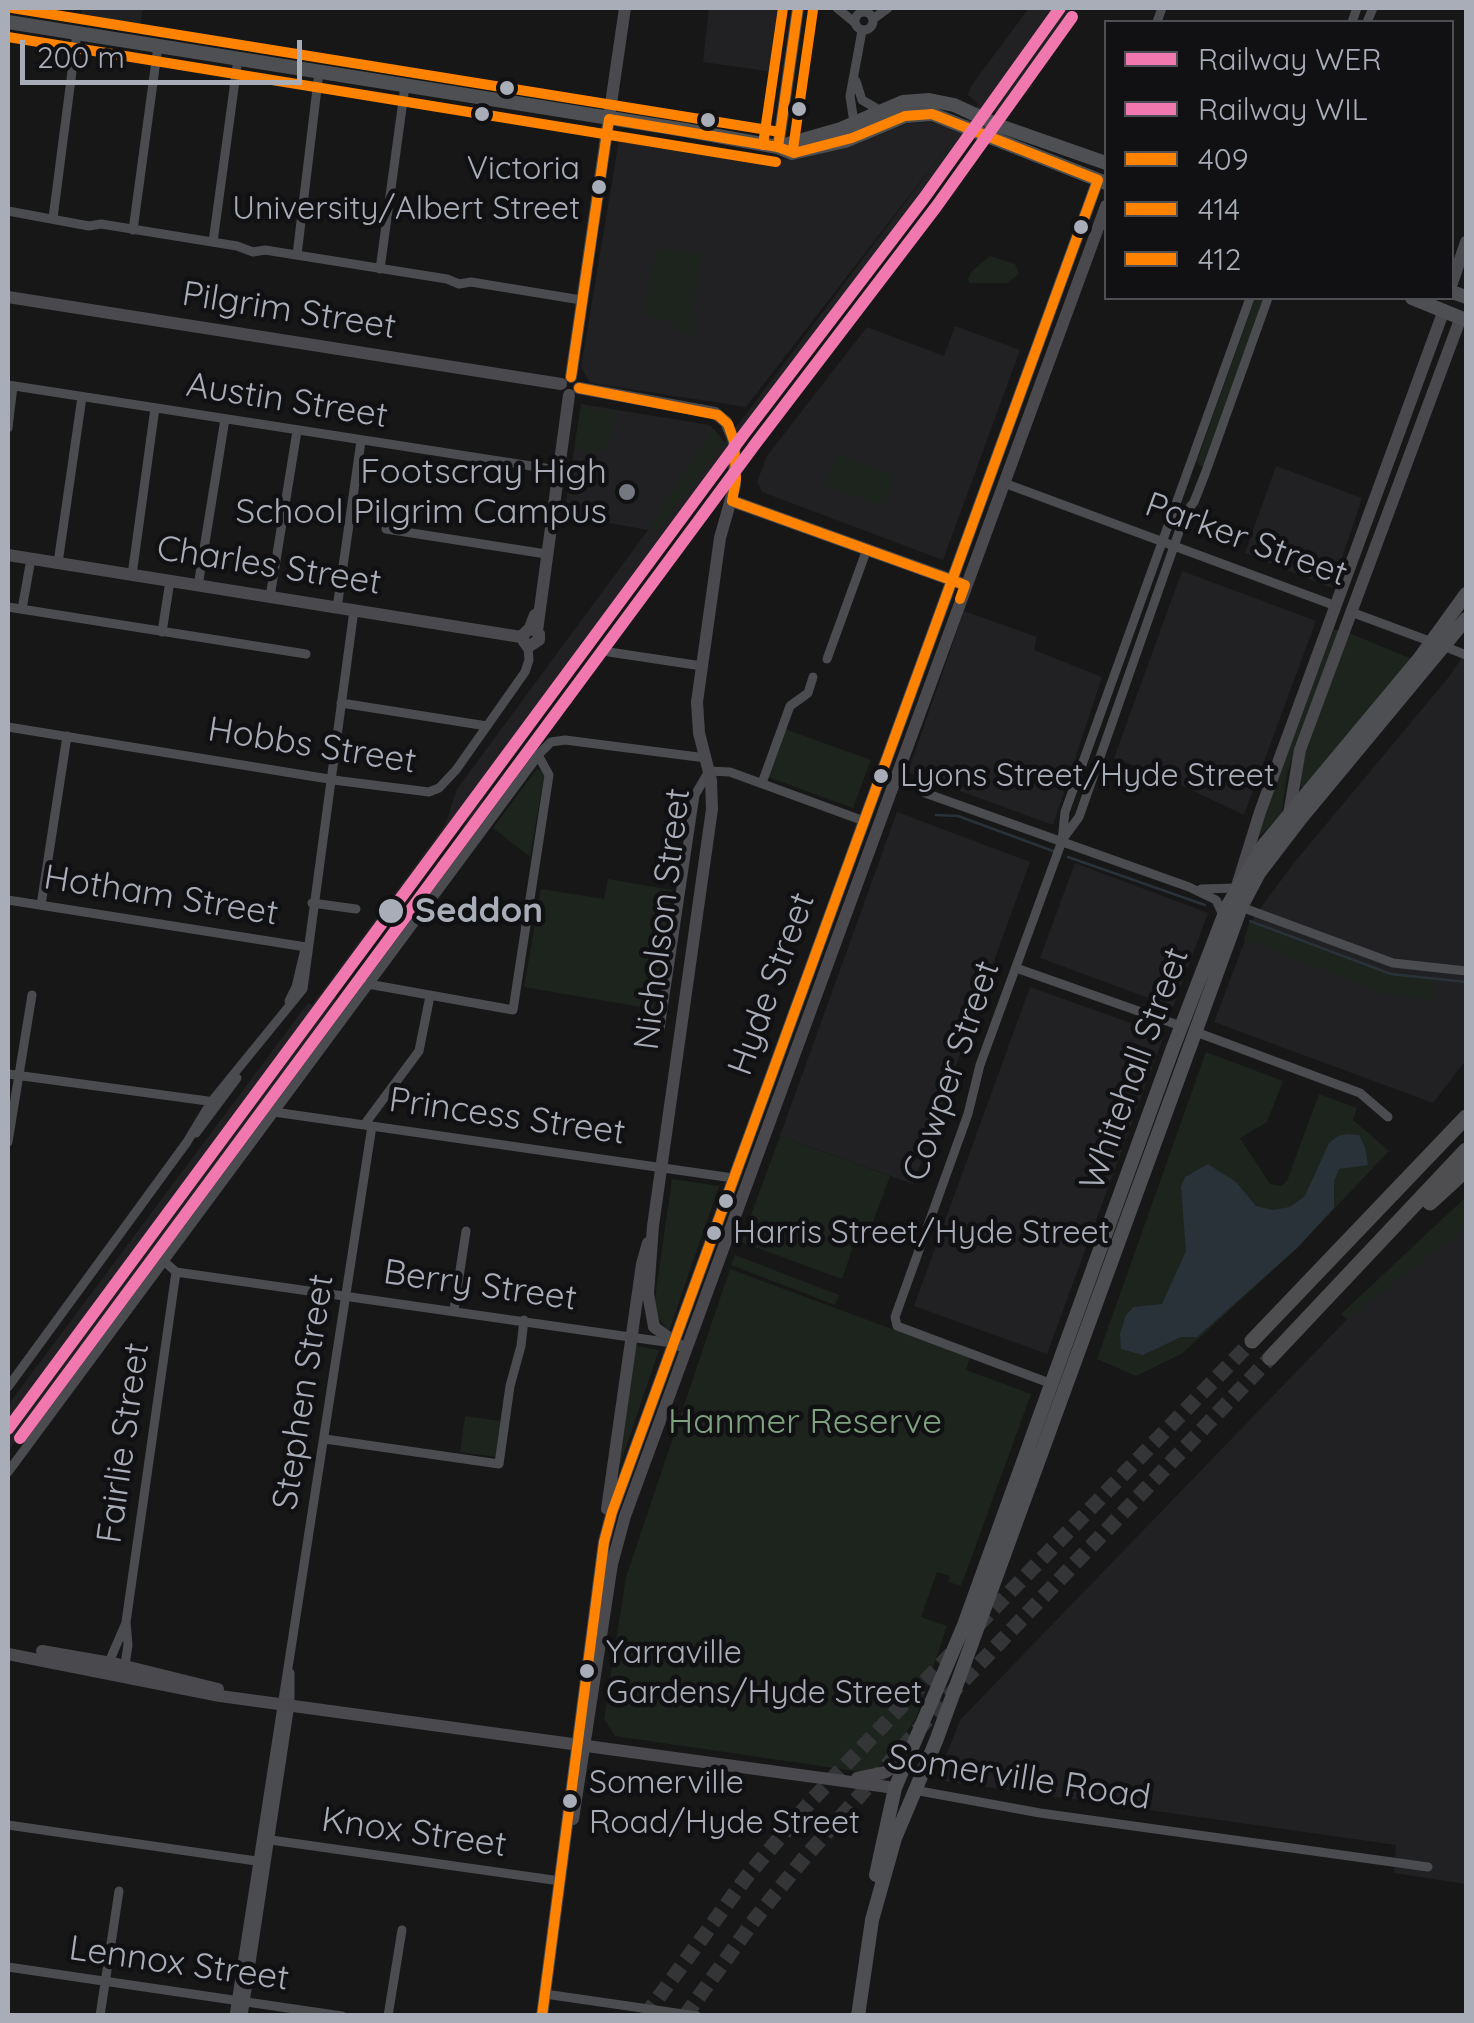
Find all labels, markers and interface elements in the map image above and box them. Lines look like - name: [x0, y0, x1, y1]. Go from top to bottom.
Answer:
- scale bar: [25, 20, 308, 82]
- legend: [1104, 20, 1454, 300]
- text: 200 m: [37, 38, 125, 76]
- text: Railway WER: [1198, 40, 1381, 78]
- unlabelled marker: [497, 78, 517, 98]
- text: Railway WIL: [1198, 90, 1368, 128]
- unlabelled marker: [789, 99, 809, 119]
- unlabelled marker: [472, 104, 492, 124]
- unlabelled marker: [698, 110, 718, 130]
- text: 409: [1198, 140, 1248, 178]
- place label: Victoria University/Albert Street: [232, 150, 580, 225]
- marker: Victoria University/Albert Street: [589, 177, 609, 197]
- text: 414: [1198, 190, 1240, 228]
- unlabelled marker: [1071, 217, 1091, 237]
- text: 412: [1198, 240, 1241, 278]
- street label: Pilgrim Street: [179, 273, 399, 349]
- street label: Austin Street: [183, 364, 391, 438]
- place label: Footscray High School Pilgrim Campus: [236, 451, 607, 533]
- marker: Footscray High School Pilgrim Campus: [616, 481, 638, 503]
- street label: Parker Street: [1139, 484, 1353, 596]
- street label: Charles Street: [154, 528, 384, 604]
- street label: Hobbs Street: [205, 709, 419, 783]
- place label: Lyons Street/Hyde Street: [900, 757, 1275, 795]
- marker: Lyons Street/Hyde Street: [871, 766, 891, 786]
- street label: Nicholson Street: [626, 786, 700, 1052]
- street label: Hotham Street: [41, 857, 281, 935]
- street label: Hyde Street: [720, 887, 824, 1081]
- place label: Seddon: [415, 890, 543, 932]
- marker: Seddon: [376, 896, 406, 926]
- street label: Whitehall Street: [1072, 942, 1198, 1196]
- street label: Cowper Street: [895, 955, 1009, 1187]
- street label: Princess Street: [386, 1080, 628, 1154]
- unlabelled marker: [716, 1191, 736, 1211]
- place label: Harris Street/Hyde Street: [733, 1214, 1110, 1252]
- marker: Harris Street/Hyde Street: [704, 1223, 724, 1243]
- street label: Berry Street: [381, 1252, 579, 1320]
- street label: Stephen Street: [265, 1271, 343, 1513]
- street label: Fairlie Street: [89, 1340, 159, 1546]
- park label: Hanmer Reserve: [668, 1401, 942, 1443]
- place label: Yarraville Gardens/Hyde Street: [606, 1634, 922, 1709]
- marker: Yarraville Gardens/Hyde Street: [577, 1661, 597, 1681]
- street label: Somerville Road: [885, 1736, 1153, 1820]
- place label: Somerville Road/Hyde Street: [589, 1764, 860, 1839]
- marker: Somerville Road/Hyde Street: [560, 1791, 580, 1811]
- street label: Knox Street: [319, 1799, 509, 1867]
- street label: Lennox Street: [66, 1928, 292, 2000]

